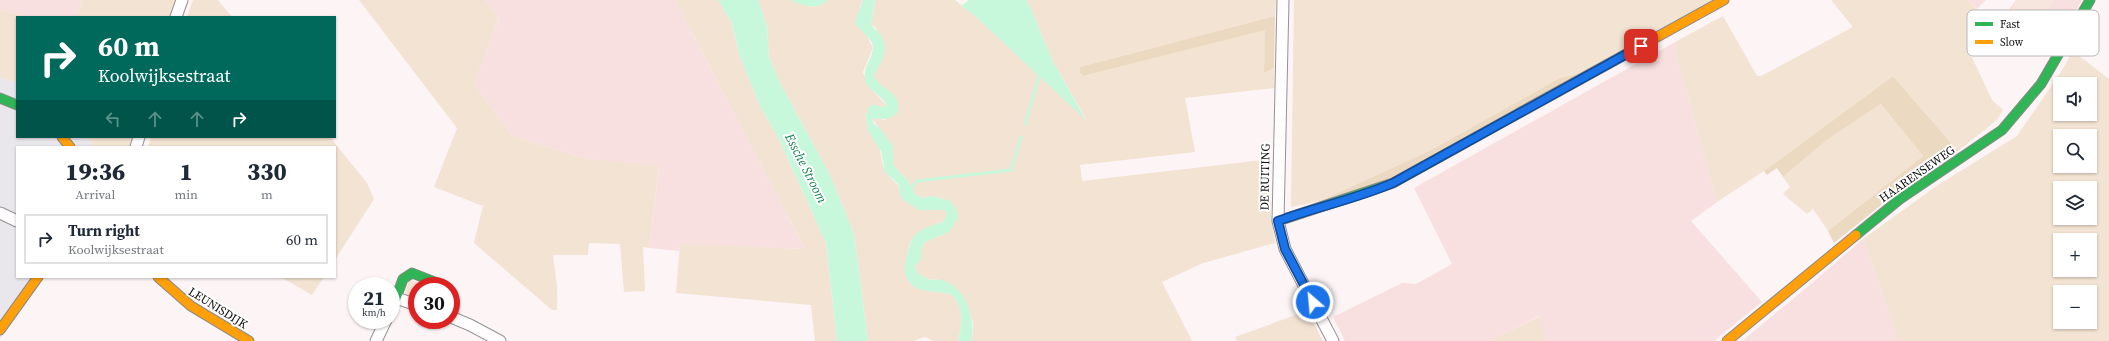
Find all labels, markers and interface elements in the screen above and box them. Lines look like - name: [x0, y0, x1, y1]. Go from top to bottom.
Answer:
- legend: [1967, 10, 2099, 56]
- text: Fast: [2000, 17, 2020, 32]
- text: 60 m: [98, 27, 160, 65]
- pin: [1624, 29, 1658, 63]
- icon: right: [32, 32, 84, 84]
- icon: arrive: [1630, 35, 1652, 57]
- text: Slow: [2000, 35, 2024, 50]
- text: Koolwijksestraat: [98, 63, 230, 88]
- map controls: [2053, 77, 2097, 329]
- button: sound: [2053, 77, 2097, 121]
- icon: left: [102, 108, 124, 130]
- icon: ahead: [144, 108, 166, 130]
- icon: ahead: [186, 108, 208, 130]
- icon: right: [228, 108, 250, 130]
- water label: Essche Stroom: [781, 129, 831, 206]
- button: search: [2053, 129, 2097, 173]
- street label: HAARENSEWEG: [1876, 142, 1958, 206]
- street label: DE RUITING: [1256, 143, 1274, 211]
- text: 19:36: [65, 155, 125, 188]
- text: 1: [180, 155, 193, 188]
- text: 330: [247, 155, 287, 188]
- button: layers: [2053, 181, 2097, 225]
- text: Arrival: [75, 186, 115, 203]
- text: min: [174, 186, 198, 203]
- text: m: [261, 186, 273, 203]
- text: Turn right: [68, 220, 140, 241]
- icon: right: [34, 228, 56, 250]
- text: 60 m: [286, 229, 318, 250]
- button: +: [2053, 233, 2097, 277]
- text: Koolwijksestraat: [68, 241, 164, 258]
- speed limit sign: 30: [408, 277, 460, 329]
- position arrow: [1292, 281, 1334, 323]
- street label: LEUNISDIJK: [185, 283, 251, 333]
- text: 21: [363, 284, 385, 312]
- button: −: [2053, 285, 2097, 329]
- text: km/h: [362, 306, 386, 319]

